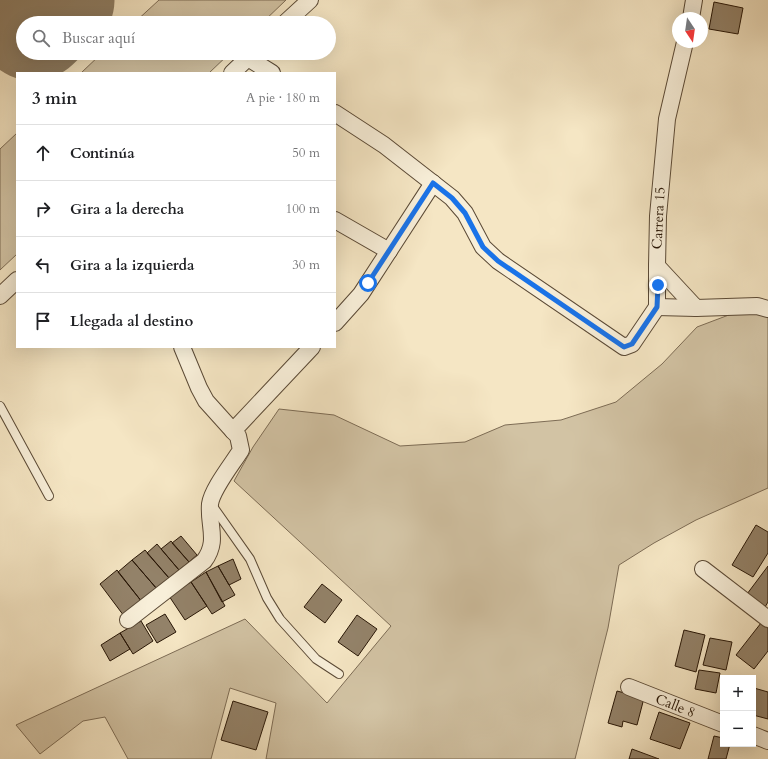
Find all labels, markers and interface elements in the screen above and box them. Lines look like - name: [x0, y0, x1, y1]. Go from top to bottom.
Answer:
- north arrow: [672, 12, 708, 48]
- search box: [16, 16, 336, 60]
- icon: search: [30, 27, 52, 49]
- text: Buscar aquí: [62, 28, 135, 48]
- text: 3 min: [32, 87, 77, 110]
- text: A pie · 180 m: [246, 89, 320, 107]
- icon: ahead: [32, 142, 54, 164]
- text: Continúa: [70, 143, 135, 163]
- text: 50 m: [292, 144, 320, 162]
- street label: Carrera 15: [647, 186, 670, 250]
- icon: right: [32, 198, 54, 220]
- text: Gira a la derecha: [70, 199, 184, 219]
- text: 100 m: [286, 200, 320, 218]
- icon: left: [32, 254, 54, 276]
- text: Gira a la izquierda: [70, 255, 194, 275]
- text: 30 m: [292, 256, 320, 274]
- route start: [359, 274, 377, 292]
- route end: [649, 276, 667, 294]
- icon: arrive: [32, 310, 54, 332]
- text: Llegada al destino: [70, 311, 193, 331]
- map controls: [720, 675, 756, 747]
- button: +: [720, 675, 756, 711]
- street label: Calle 8: [653, 689, 698, 722]
- button: −: [720, 711, 756, 747]

